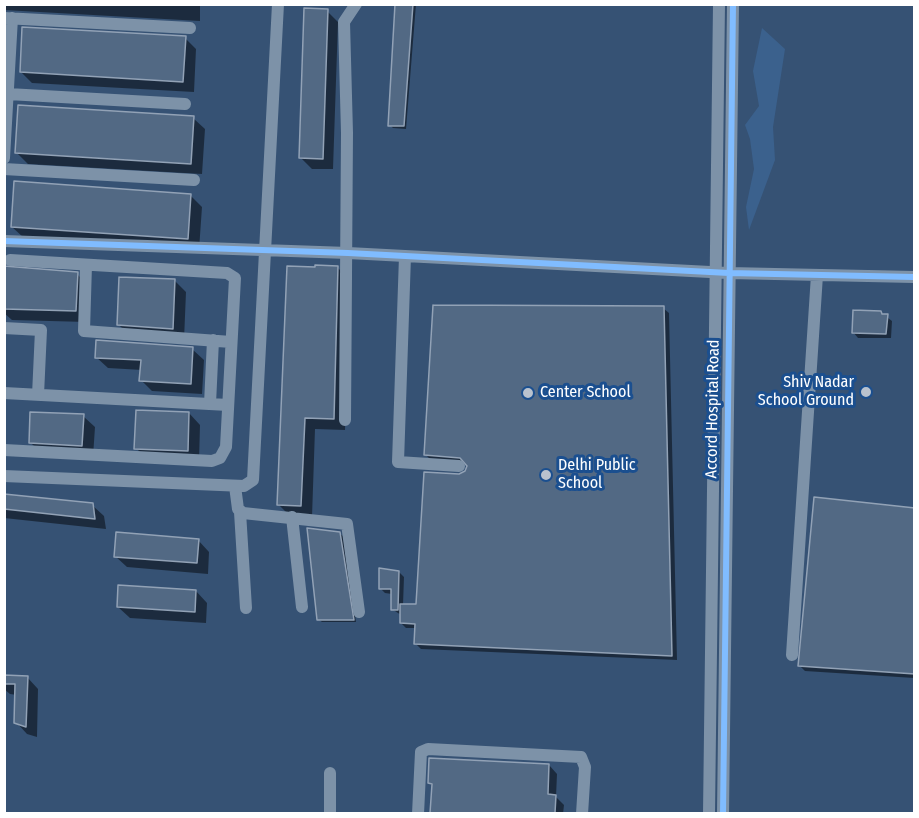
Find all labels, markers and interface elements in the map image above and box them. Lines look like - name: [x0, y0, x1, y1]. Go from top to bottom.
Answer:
- street label: Accord Hospital Road: [702, 339, 724, 479]
- place label: Shiv Nadar School Ground: [758, 373, 854, 411]
- place label: Center School: [540, 383, 631, 403]
- marker: Shiv Nadar School Ground: [859, 385, 873, 399]
- marker: Center School: [521, 386, 535, 400]
- place label: Delhi Public School: [558, 456, 636, 494]
- marker: Delhi Public School: [539, 468, 553, 482]

